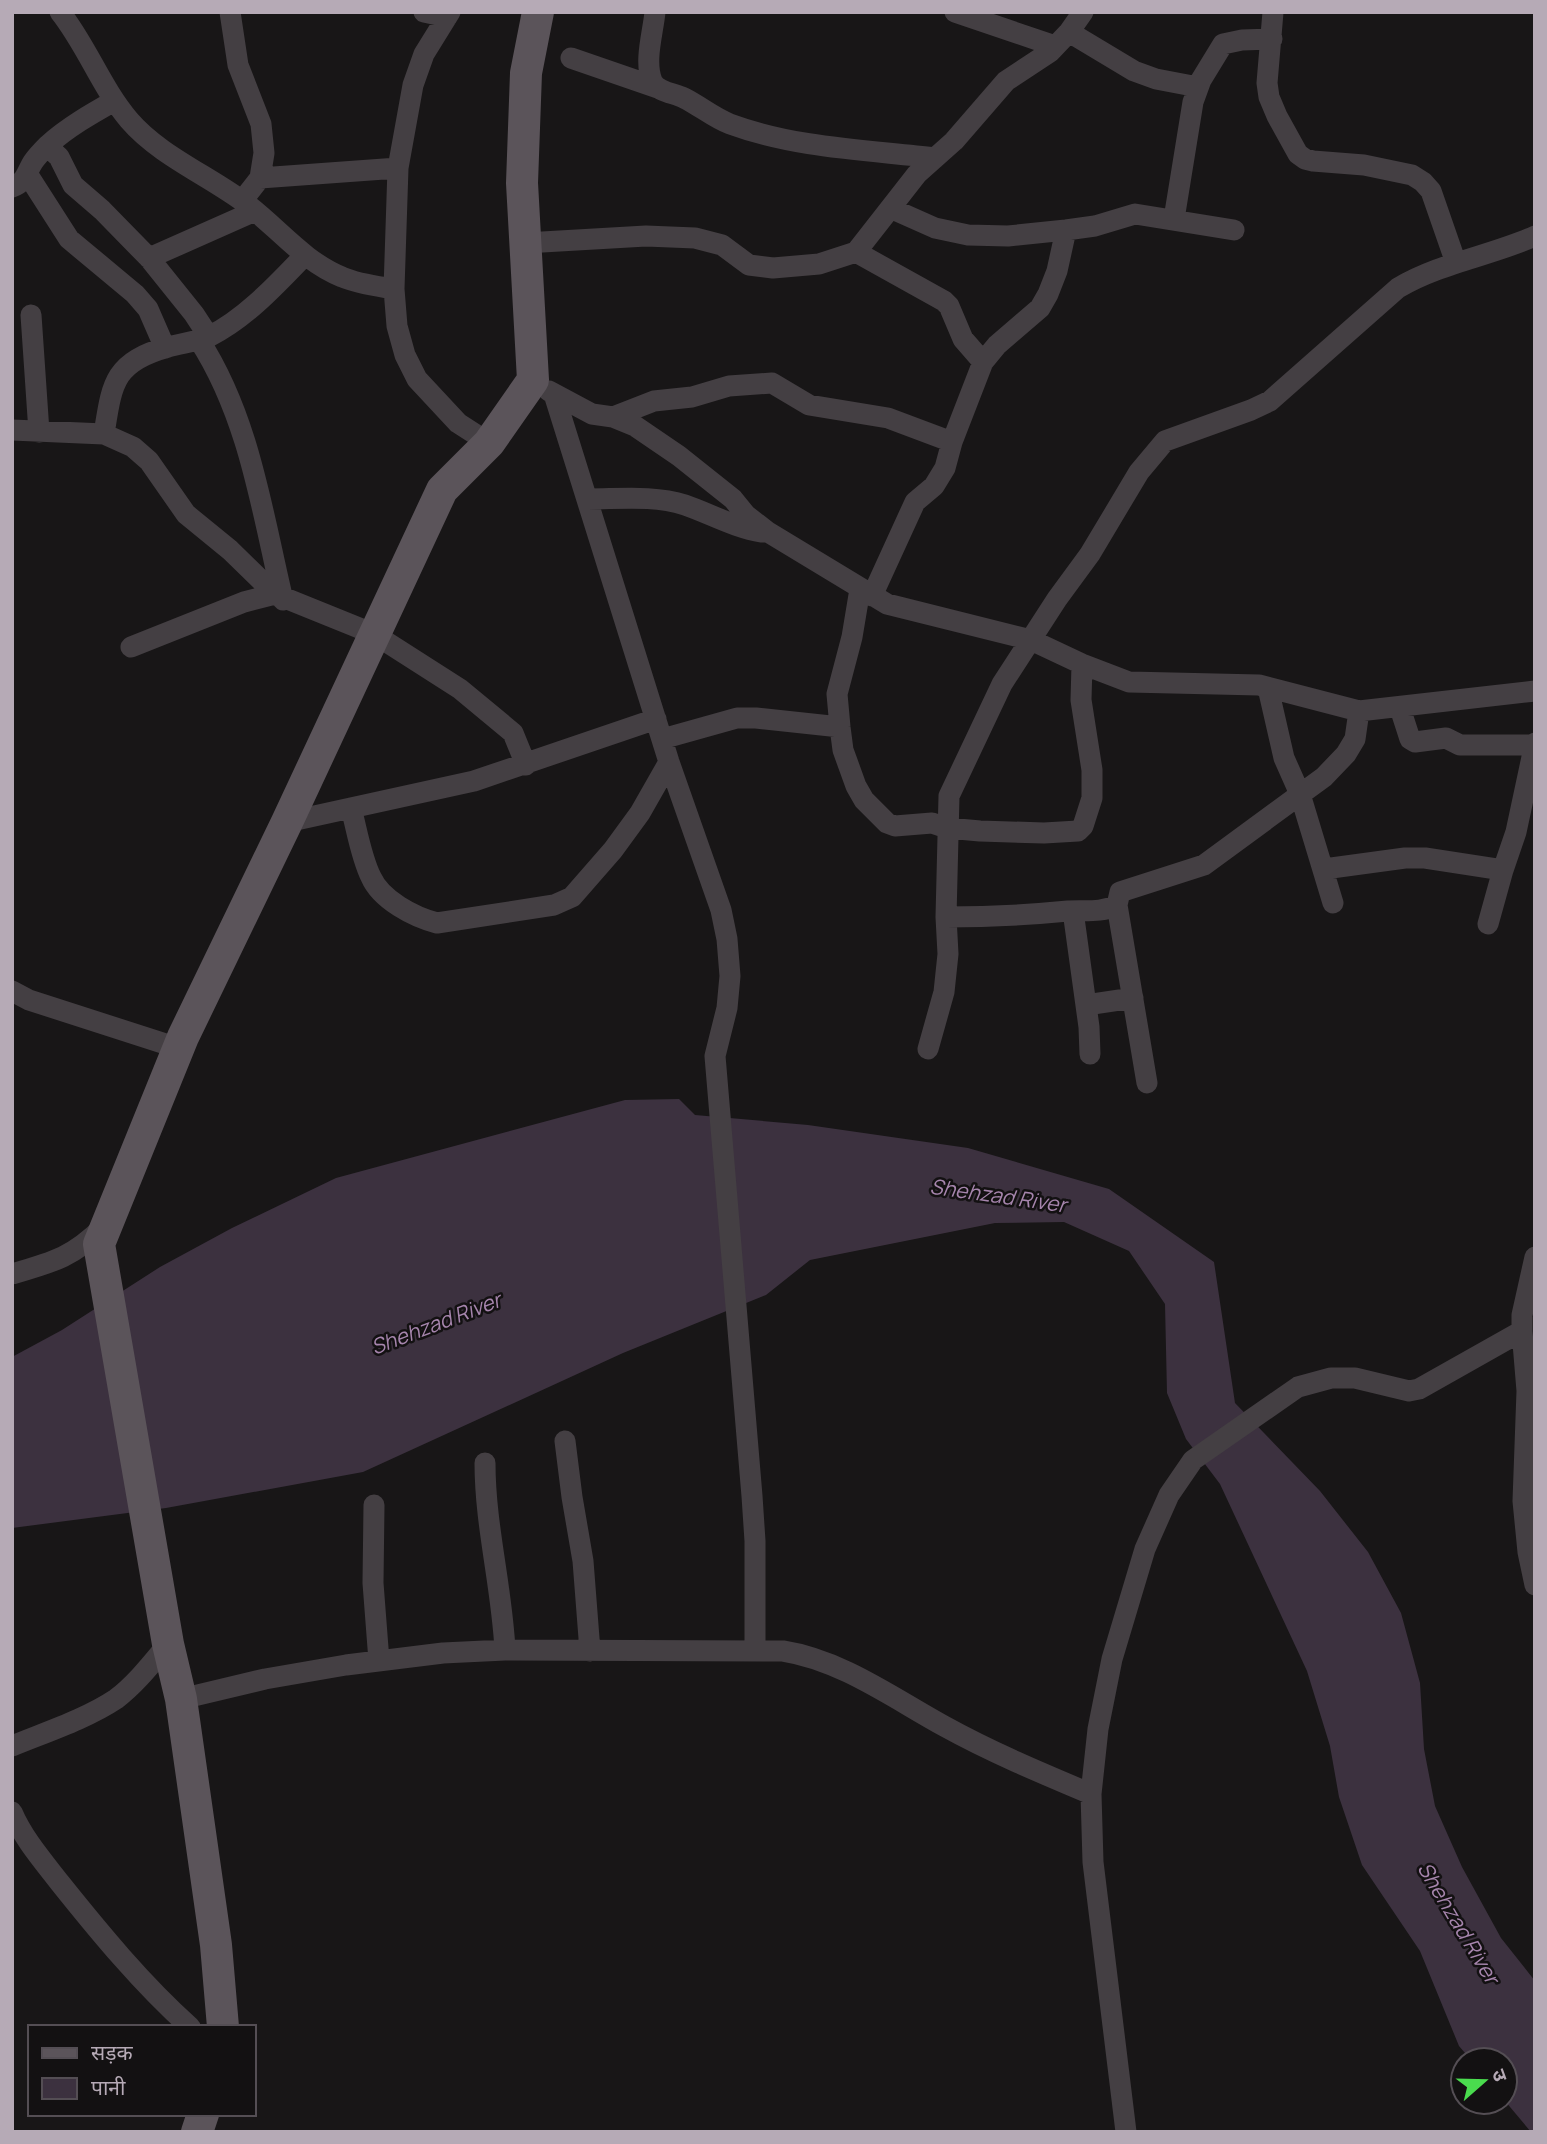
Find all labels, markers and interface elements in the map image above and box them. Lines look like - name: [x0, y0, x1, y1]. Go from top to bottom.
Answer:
- water label: Shehzad River: [928, 1172, 1070, 1219]
- water label: Shehzad River: [367, 1285, 507, 1361]
- water label: Shehzad River: [1412, 1856, 1507, 1991]
- legend: [28, 2025, 256, 2116]
- text: सड़क: [91, 2038, 133, 2066]
- north arrow: [1449, 2046, 1519, 2116]
- text: उ: [1486, 2066, 1514, 2086]
- text: पानी: [91, 2073, 126, 2101]

